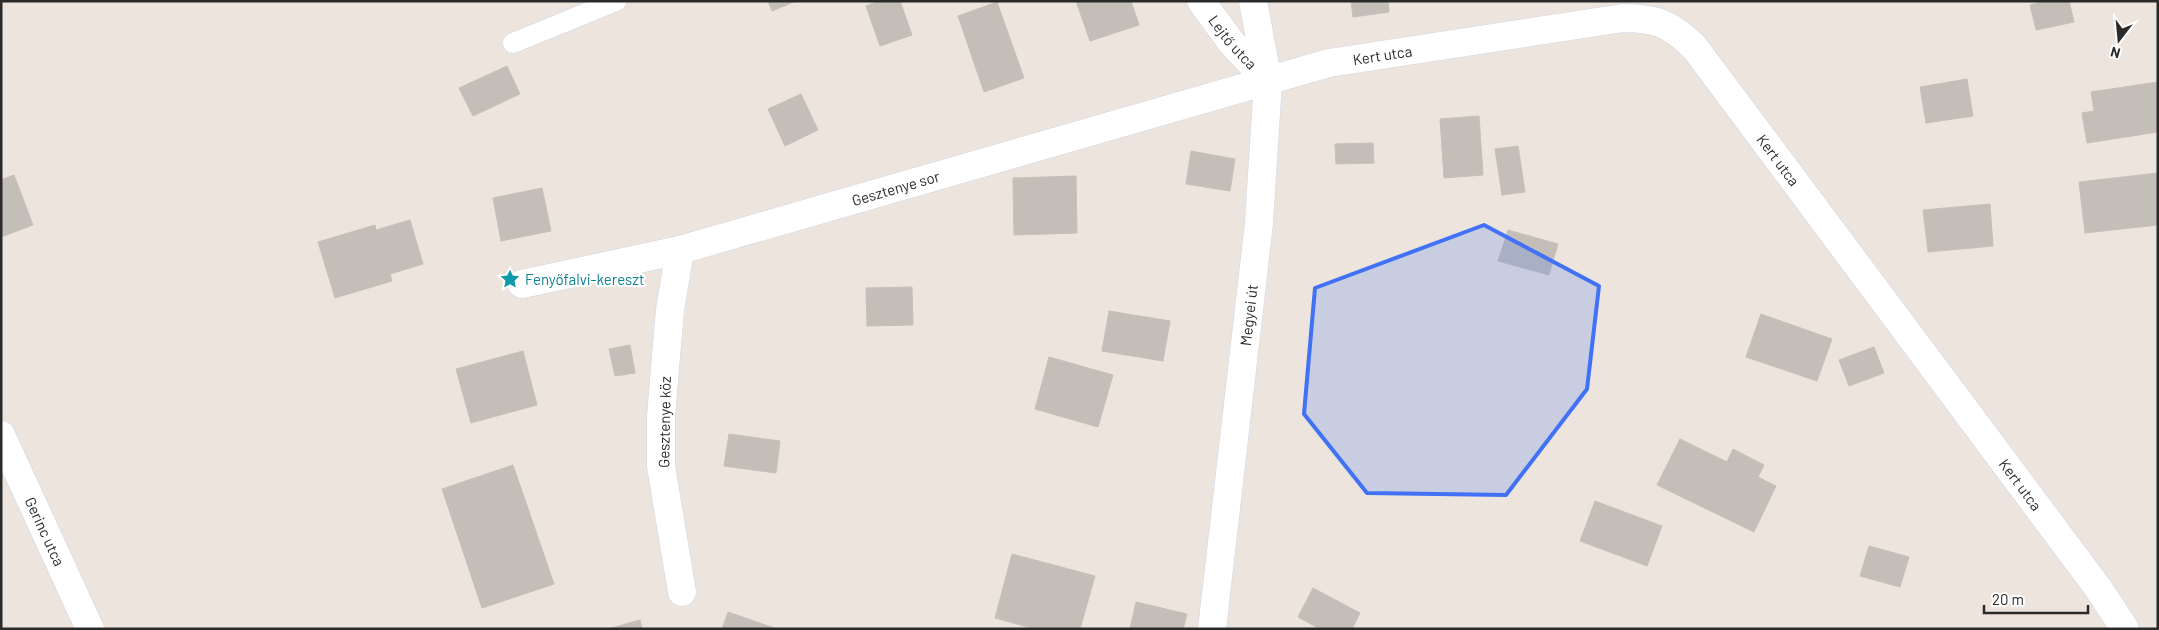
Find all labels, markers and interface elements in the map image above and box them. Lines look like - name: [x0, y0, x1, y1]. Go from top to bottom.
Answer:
- street label: Lejtő utca: [1205, 11, 1261, 73]
- north arrow: [2094, 15, 2144, 65]
- street label: Kert utca: [1351, 41, 1413, 68]
- text: N: [2108, 44, 2122, 62]
- street label: Kert utca: [1753, 131, 1804, 189]
- street label: Gesztenye sor: [850, 167, 942, 209]
- place icon: Fenyőfalvi-kereszt: [499, 268, 521, 290]
- place label: Fenyőfalvi-kereszt: [525, 270, 644, 288]
- street label: Megyei út: [1236, 283, 1261, 347]
- street label: Gesztenye köz: [654, 376, 674, 468]
- street label: Kert utca: [1996, 455, 2046, 514]
- street label: Gerinc utca: [22, 494, 69, 569]
- scale bar: [1984, 582, 2088, 614]
- text: 20 m: [1992, 590, 2024, 608]

